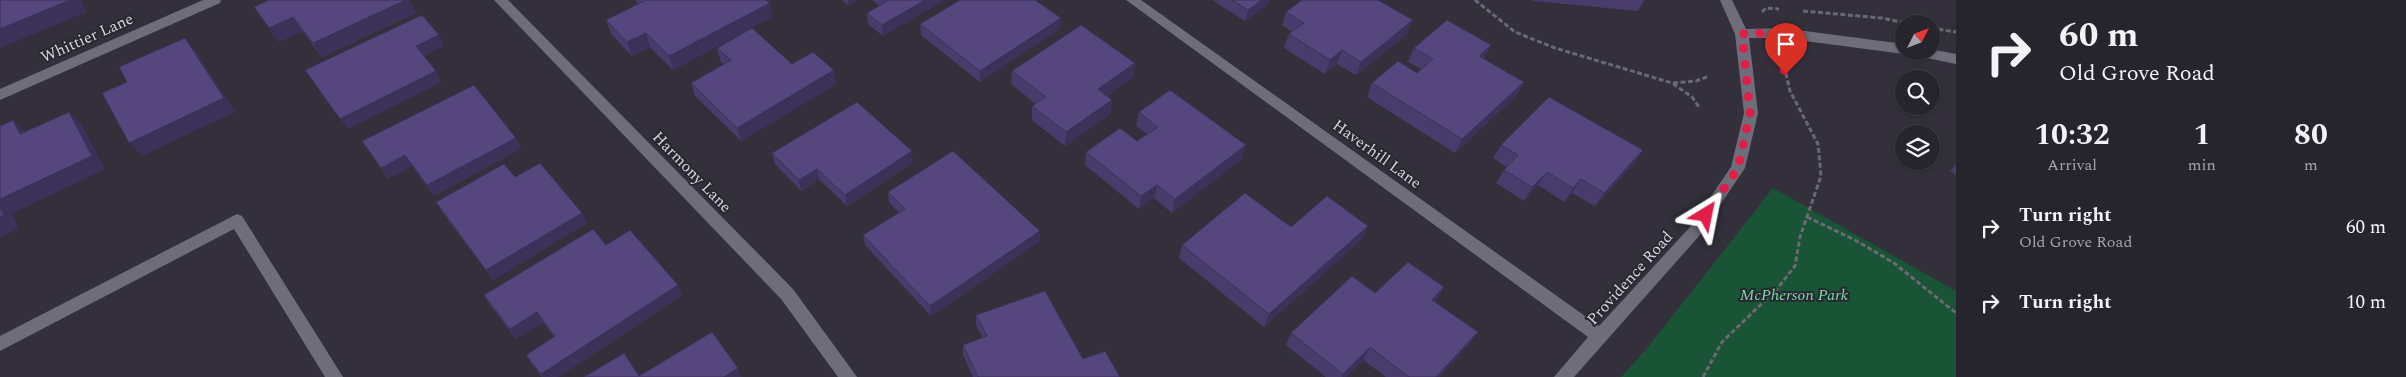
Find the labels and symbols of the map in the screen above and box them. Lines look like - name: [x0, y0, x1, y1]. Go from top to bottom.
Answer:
- street label: Whittier Lane: [37, 7, 137, 69]
- north arrow: [1895, 15, 1940, 60]
- pin: [1765, 23, 1807, 74]
- street label: Haverhill Lane: [1327, 113, 1427, 195]
- street label: Harmony Lane: [647, 126, 737, 218]
- position arrow: [1679, 188, 1731, 240]
- street label: Providence Road: [1581, 226, 1679, 330]
- park label: McPherson Park: [1740, 283, 1849, 307]

